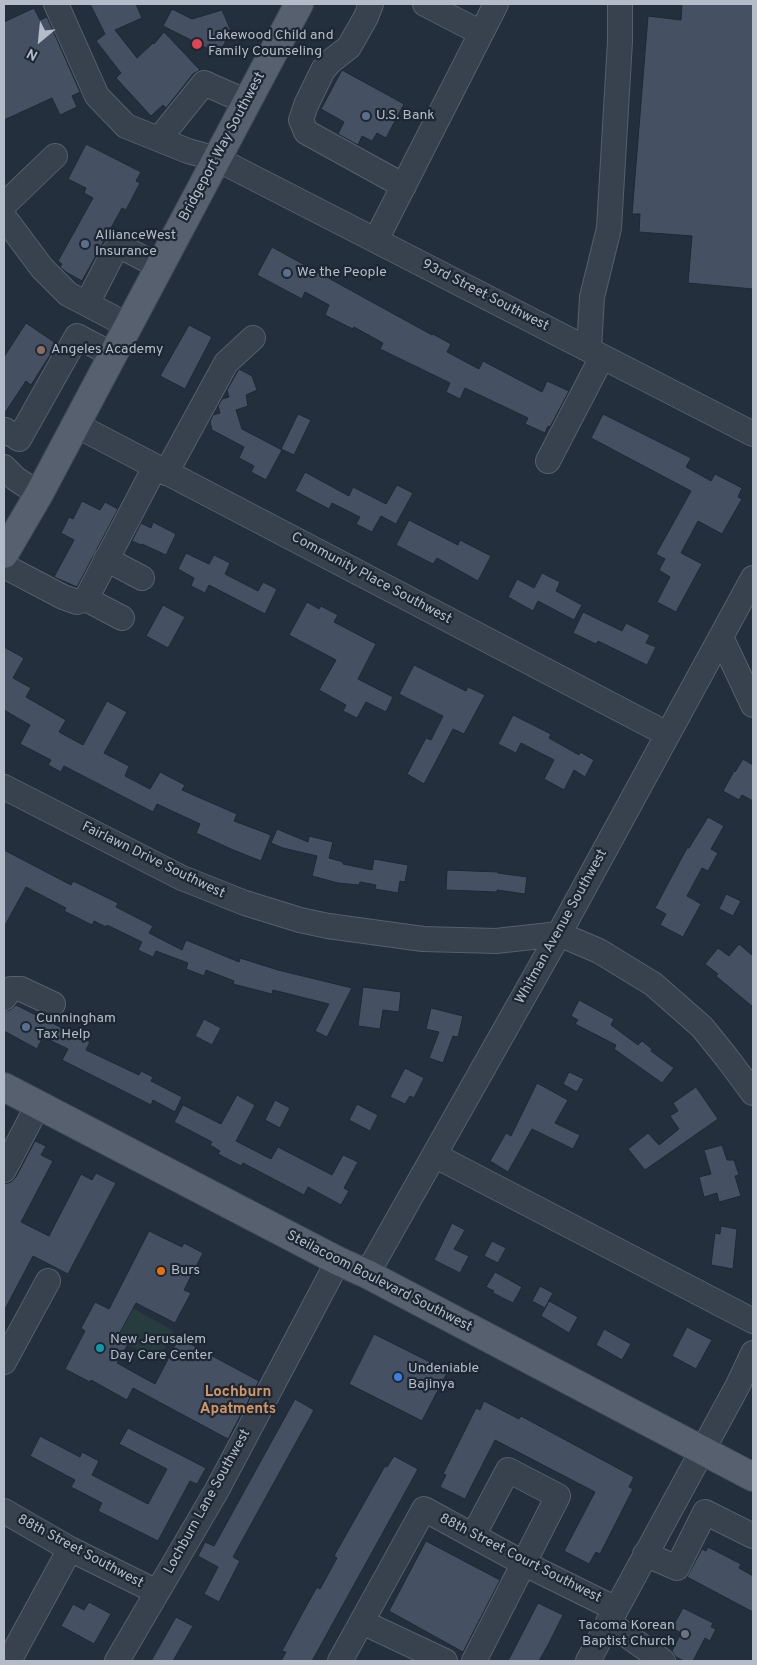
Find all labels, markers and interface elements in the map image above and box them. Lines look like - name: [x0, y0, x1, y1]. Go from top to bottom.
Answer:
- north arrow: [15, 15, 65, 65]
- place label: Lakewood Child and Family Counseling: [208, 28, 334, 60]
- marker: Lakewood Child and Family Counseling: [190, 37, 204, 51]
- text: N: [24, 44, 41, 64]
- street label: Bridgeport Way Southwest: [176, 70, 270, 224]
- place label: U.S. Bank: [376, 108, 435, 124]
- marker: U.S. Bank: [360, 110, 372, 122]
- place label: AllianceWest Insurance: [95, 228, 176, 260]
- marker: AllianceWest Insurance: [79, 238, 91, 250]
- street label: 93rd Street Southwest: [419, 257, 551, 335]
- place label: We the People: [297, 265, 387, 281]
- marker: We the People: [281, 267, 293, 279]
- place label: Angeles Academy: [51, 342, 163, 358]
- marker: Angeles Academy: [35, 344, 47, 356]
- street label: Community Place Southwest: [288, 529, 454, 629]
- street label: Fairlawn Drive Southwest: [79, 819, 227, 903]
- street label: Whitman Avenue Southwest: [512, 847, 612, 1007]
- place label: Cunningham Tax Help: [36, 1011, 116, 1044]
- marker: Cunningham Tax Help: [20, 1021, 32, 1033]
- street label: Steilacoom Boulevard Southwest: [283, 1228, 475, 1336]
- place label: Burs: [171, 1263, 200, 1279]
- marker: Burs: [155, 1265, 167, 1277]
- place label: New Jerusalem Day Care Center: [110, 1332, 213, 1364]
- marker: New Jerusalem Day Care Center: [94, 1342, 106, 1354]
- place label: Undeniable Bajinya: [408, 1361, 479, 1394]
- marker: Undeniable Bajinya: [392, 1371, 404, 1383]
- district label: Lochburn Apatments: [200, 1384, 276, 1419]
- street label: Lochburn Lane Southwest: [161, 1427, 255, 1577]
- street label: 88th Street Court Southwest: [436, 1511, 604, 1607]
- street label: 88th Street Southwest: [14, 1512, 146, 1592]
- place label: Tacoma Korean Baptist Church: [578, 1618, 675, 1650]
- marker: Tacoma Korean Baptist Church: [679, 1628, 691, 1640]

